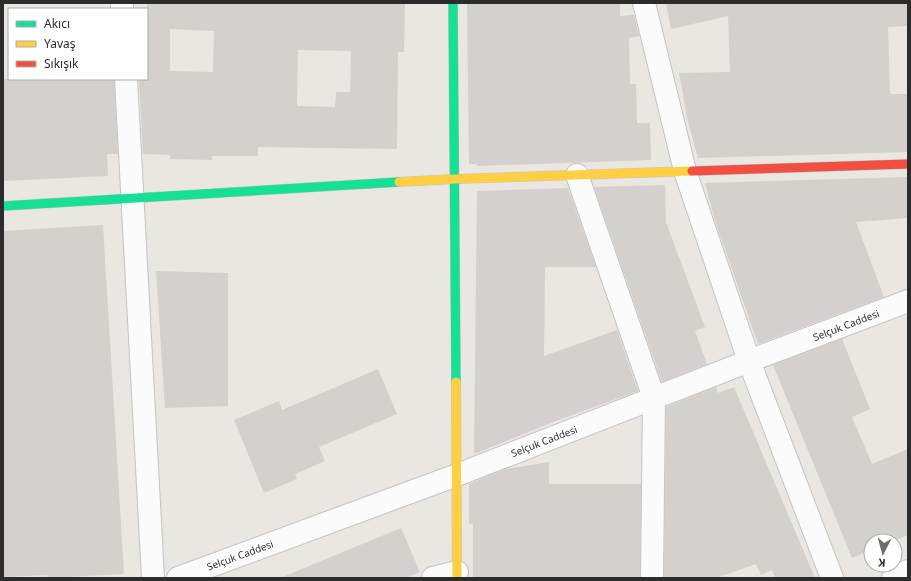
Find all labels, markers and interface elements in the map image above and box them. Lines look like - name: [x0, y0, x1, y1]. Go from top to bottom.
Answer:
- legend: [8, 8, 148, 80]
- text: Akıcı: [44, 15, 70, 32]
- text: Yavaş: [44, 35, 76, 52]
- text: Sıkışık: [44, 55, 79, 72]
- street label: Selçuk Caddesi: [811, 306, 881, 344]
- street label: Selçuk Caddesi: [509, 422, 579, 460]
- north arrow: [863, 533, 903, 573]
- street label: Selçuk Caddesi: [205, 536, 275, 574]
- text: K: [877, 556, 886, 571]

